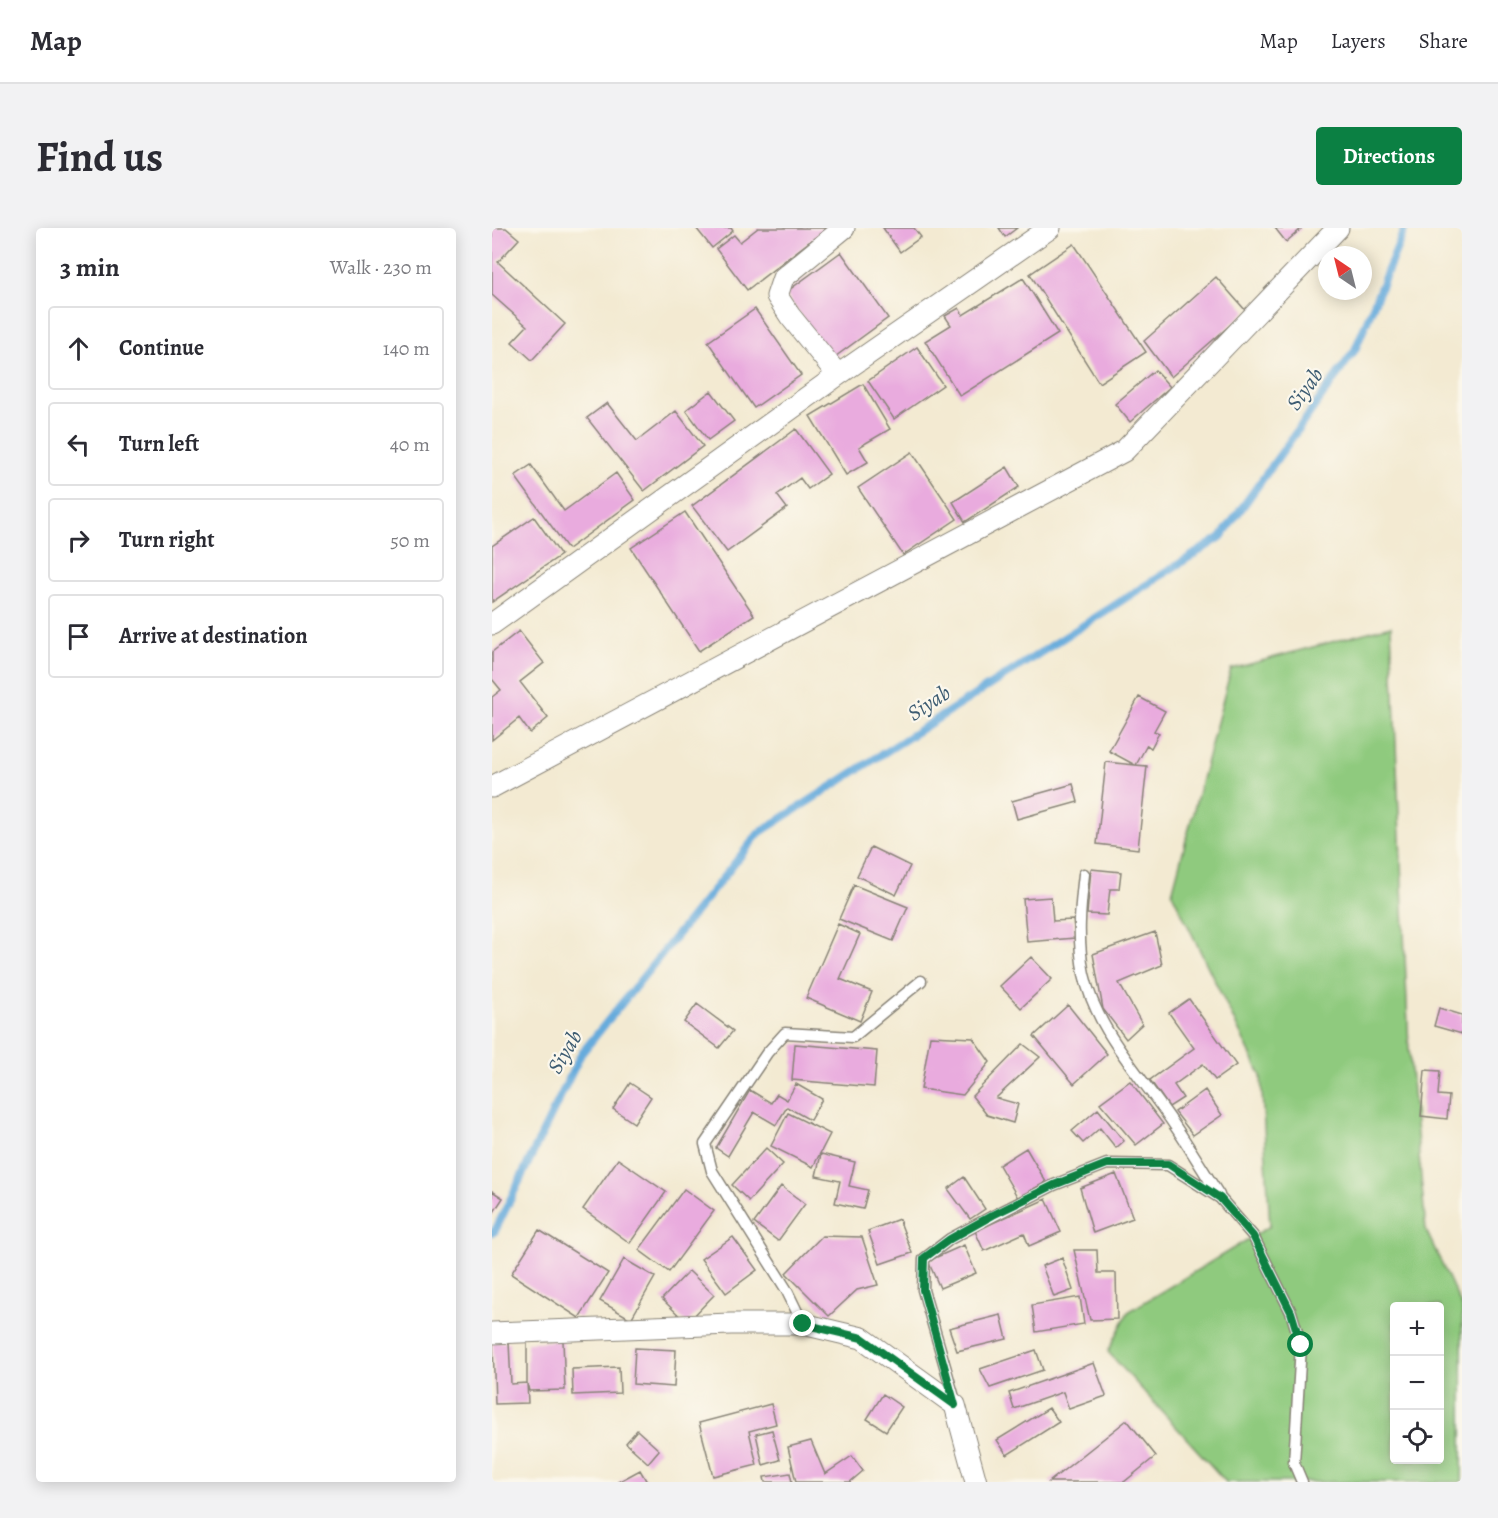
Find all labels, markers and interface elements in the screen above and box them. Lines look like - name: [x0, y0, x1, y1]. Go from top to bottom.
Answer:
- text: Map: [30, 22, 82, 60]
- text: Map: [1259, 27, 1298, 55]
- text: Layers: [1331, 27, 1386, 55]
- text: Share: [1419, 27, 1468, 55]
- button: Directions: [1316, 127, 1462, 185]
- text: Find us: [36, 128, 163, 185]
- north arrow: [1318, 246, 1372, 300]
- text: 3 min: [60, 250, 120, 285]
- text: Walk · 230 m: [330, 254, 432, 281]
- icon: ahead: [62, 332, 95, 365]
- text: Continue: [119, 333, 204, 363]
- text: 140 m: [383, 335, 430, 362]
- water label: Siyab: [1279, 361, 1331, 416]
- icon: left: [62, 428, 95, 461]
- text: Turn left: [119, 429, 199, 459]
- text: 40 m: [390, 431, 430, 458]
- icon: right: [62, 524, 95, 557]
- text: Turn right: [119, 525, 215, 555]
- text: 50 m: [390, 527, 430, 554]
- icon: arrive: [62, 620, 95, 653]
- text: Arrive at destination: [119, 621, 308, 651]
- water label: Siyab: [901, 678, 957, 728]
- water label: Siyab: [540, 1024, 590, 1080]
- map controls: [1390, 1302, 1444, 1464]
- button: +: [1390, 1302, 1444, 1356]
- route end: [789, 1310, 815, 1336]
- route start: [1287, 1331, 1313, 1357]
- button: −: [1390, 1356, 1444, 1410]
- button: locate: [1390, 1410, 1444, 1464]

